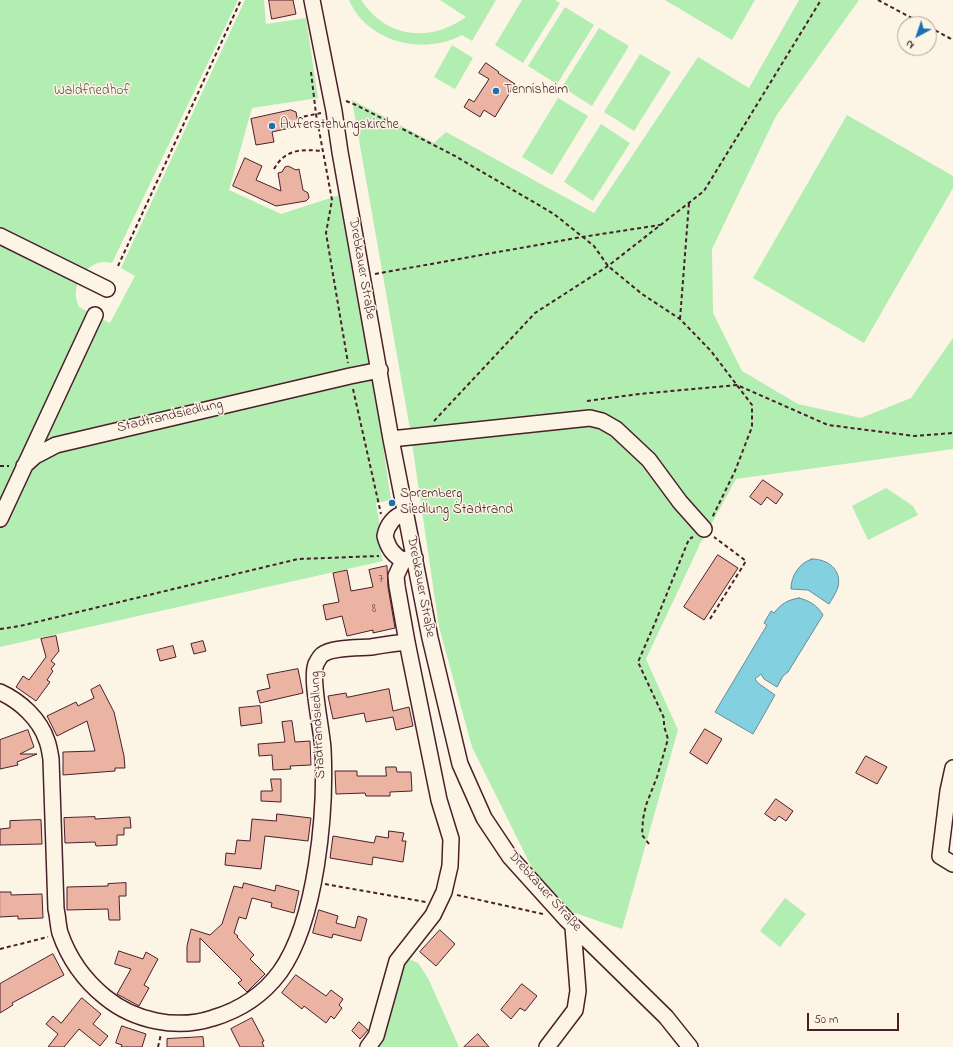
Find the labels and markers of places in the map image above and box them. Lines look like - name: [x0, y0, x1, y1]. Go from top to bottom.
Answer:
- place label: Tennisheim: [504, 83, 568, 99]
- marker: Tennisheim: [491, 86, 501, 96]
- place label: Auferstehungskirche: [280, 118, 399, 134]
- marker: Auferstehungskirche: [267, 121, 277, 131]
- place label: Spremberg Siedlung Stadtrand: [400, 487, 513, 520]
- marker: Spremberg Siedlung Stadtrand: [387, 498, 397, 508]

